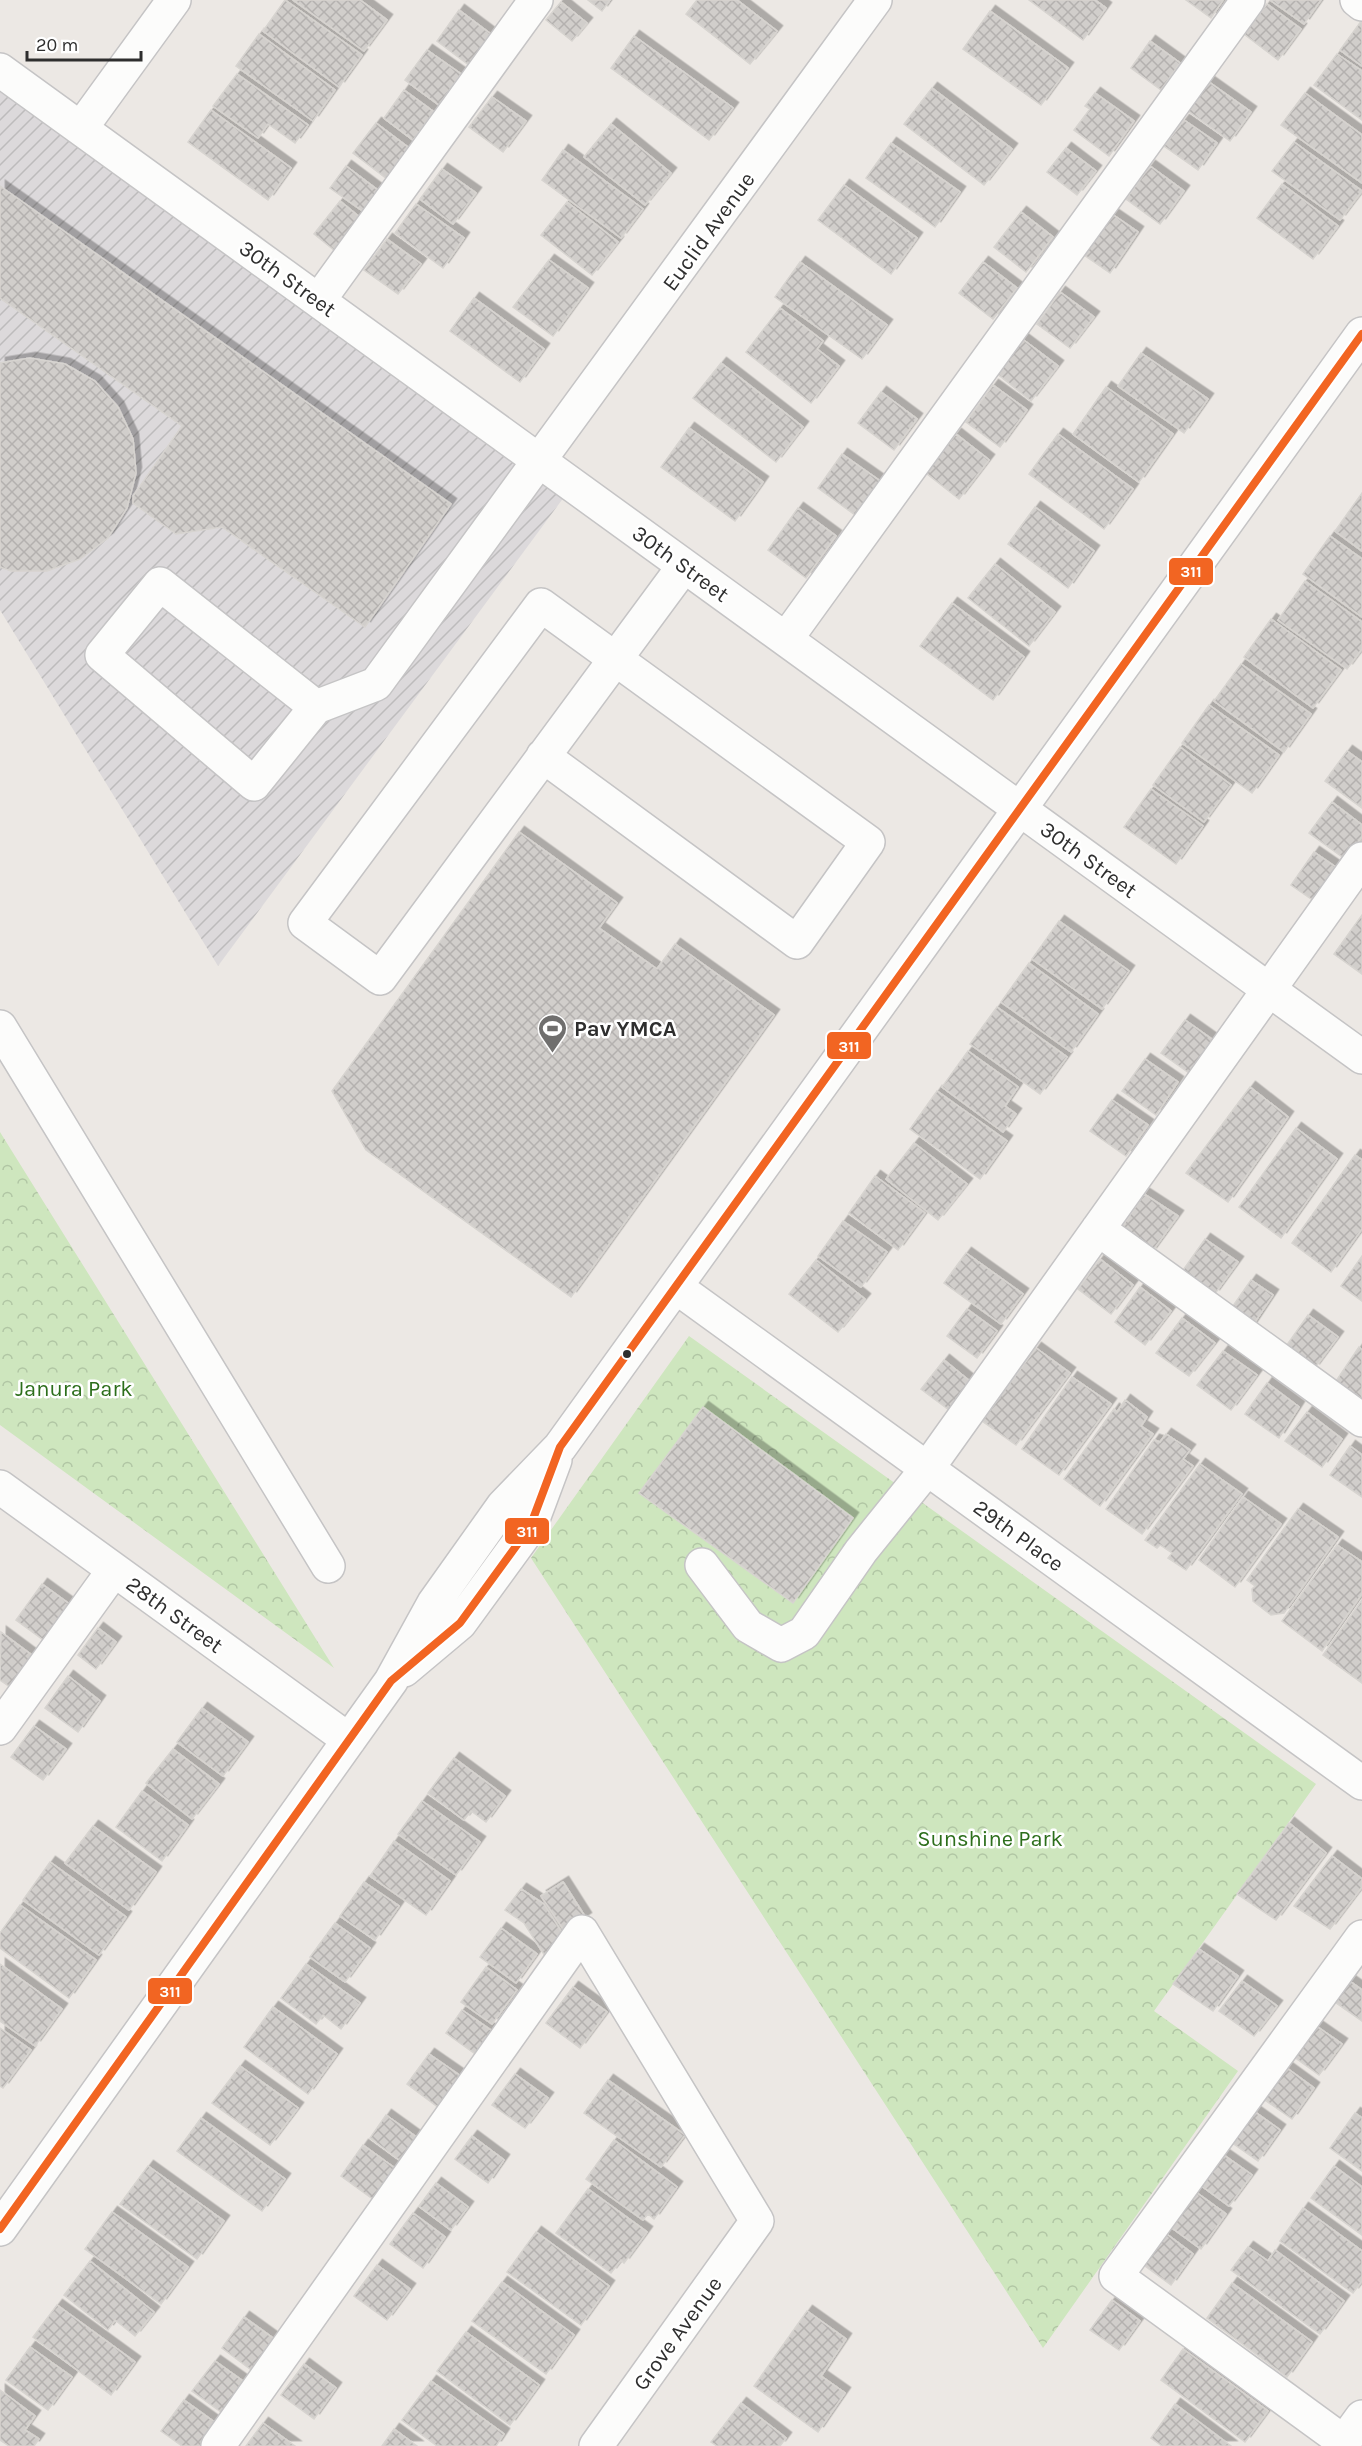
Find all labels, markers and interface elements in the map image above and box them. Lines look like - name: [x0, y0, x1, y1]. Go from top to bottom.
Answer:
- scale bar: [27, 24, 141, 62]
- text: 20 m: [36, 34, 78, 56]
- street label: Euclid Avenue: [657, 167, 761, 296]
- street label: 30th Street: [234, 235, 341, 323]
- street label: 30th Street: [627, 520, 734, 608]
- line badge: 311: [1168, 557, 1214, 586]
- text: 311: [1180, 562, 1202, 581]
- street label: 30th Street: [1035, 816, 1142, 904]
- sports icon: Pav YMCA: [537, 1012, 569, 1054]
- place label: Pav YMCA: [574, 1016, 677, 1042]
- line badge: 311: [826, 1031, 872, 1060]
- text: 311: [838, 1037, 860, 1056]
- unlabelled marker: [621, 1348, 633, 1360]
- park label: Janura Park: [15, 1376, 133, 1402]
- street label: 29th Place: [968, 1494, 1069, 1577]
- line badge: 311: [504, 1517, 550, 1545]
- text: 311: [516, 1522, 538, 1541]
- street label: 28th Street: [121, 1571, 228, 1659]
- park label: Sunshine Park: [917, 1826, 1063, 1852]
- line badge: 311: [147, 1977, 193, 2005]
- text: 311: [159, 1982, 181, 2001]
- street label: Grove Avenue: [628, 2272, 728, 2395]

